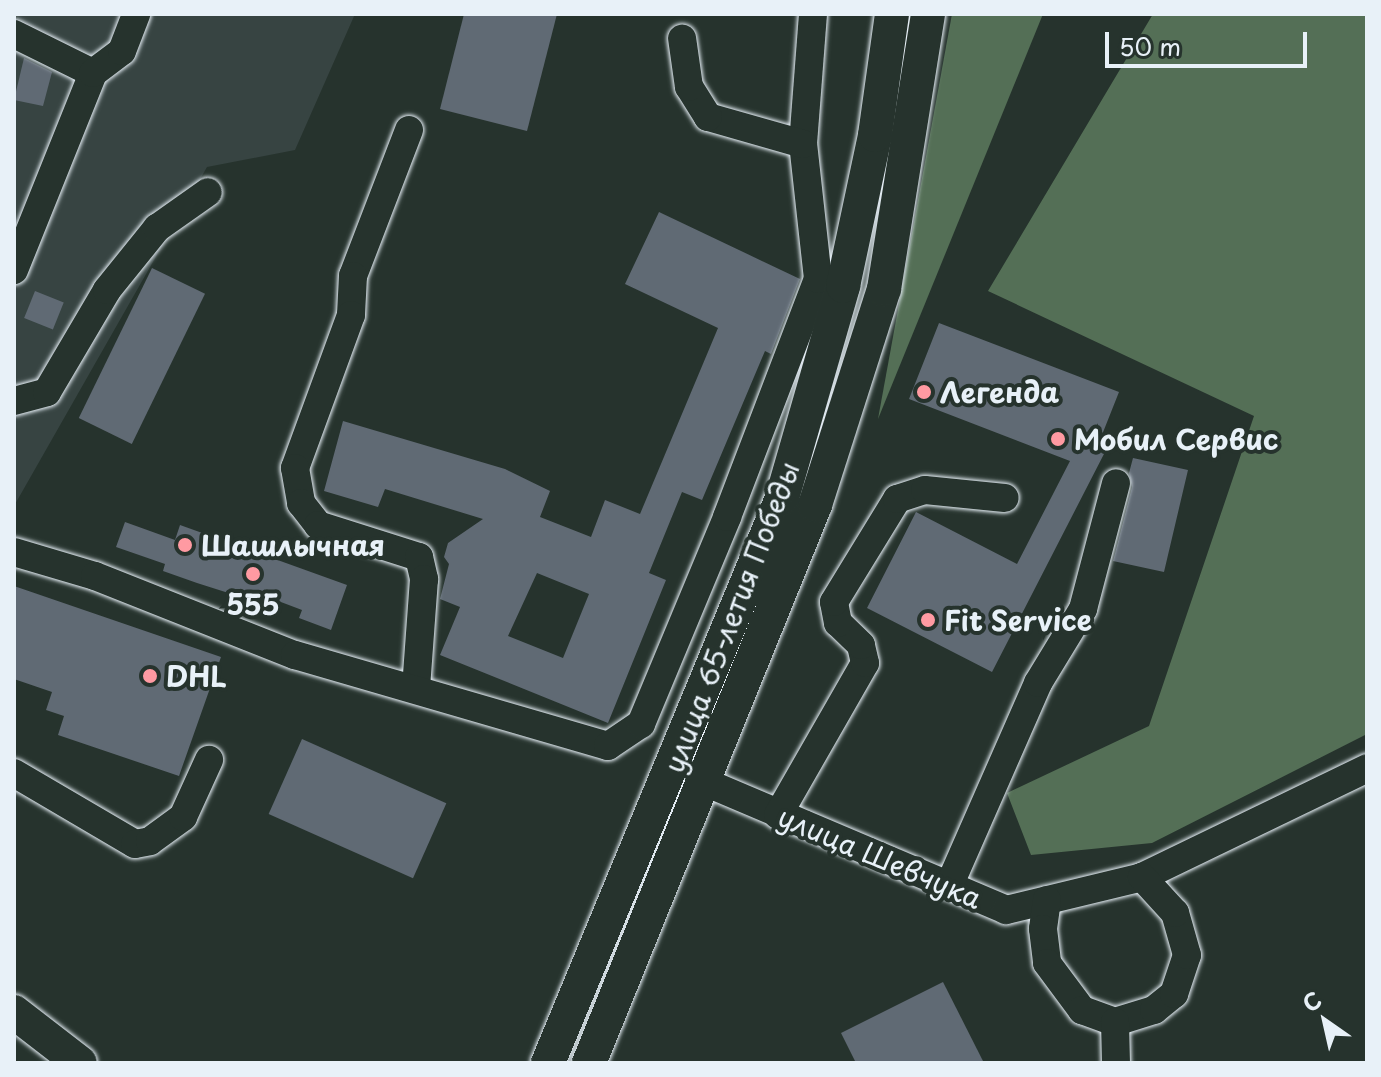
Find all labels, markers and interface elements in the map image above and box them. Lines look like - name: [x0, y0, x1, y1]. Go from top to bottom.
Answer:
- scale bar: [1109, 16, 1311, 66]
- text: 50 m: [1119, 28, 1181, 64]
- place label: Легенда: [940, 375, 1059, 409]
- marker: Легенда: [915, 383, 933, 401]
- place label: Мобил Сервис: [1074, 422, 1279, 456]
- marker: Мобил Сервис: [1049, 430, 1067, 448]
- street label: улица 65-летия Победы: [656, 457, 806, 777]
- place label: Шашлычная: [201, 528, 385, 562]
- marker: Шашлычная: [176, 536, 194, 554]
- marker: 555: [244, 565, 262, 583]
- place label: 555: [226, 587, 280, 621]
- place label: Fit Service: [944, 603, 1091, 637]
- marker: Fit Service: [919, 611, 937, 629]
- place label: DHL: [166, 659, 227, 693]
- marker: DHL: [141, 667, 159, 685]
- street label: улица Шевчука: [773, 799, 987, 915]
- north arrow: [1285, 981, 1365, 1061]
- text: С: [1295, 982, 1327, 1019]

